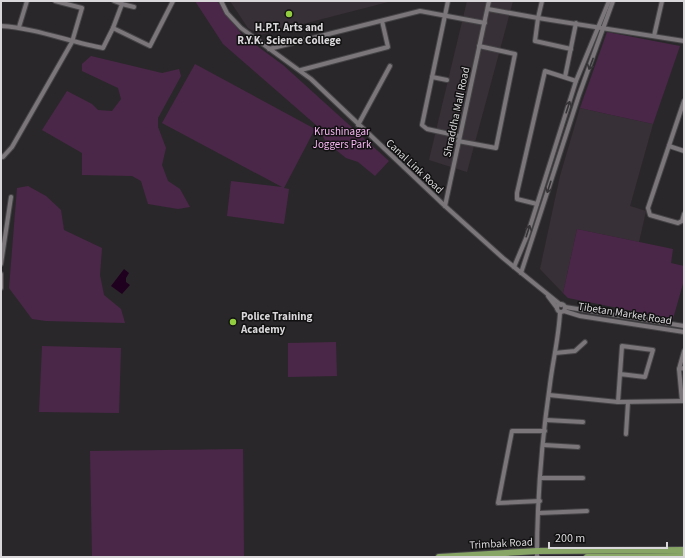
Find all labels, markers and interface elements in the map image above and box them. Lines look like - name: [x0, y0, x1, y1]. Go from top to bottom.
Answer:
- marker: H.P.T. Arts and R.Y.K. Science College: [284, 9, 294, 19]
- place label: H.P.T. Arts and R.Y.K. Science College: [237, 20, 341, 48]
- one-way arrow: [586, 58, 594, 70]
- street label: Shraddha Mall Road: [440, 66, 473, 159]
- one-way arrow: [565, 101, 573, 113]
- park label: Krushinagar Joggers Park: [313, 124, 372, 152]
- street label: Canal Link Road: [383, 136, 447, 197]
- one-way arrow: [544, 181, 552, 193]
- one-way arrow: [525, 225, 533, 237]
- street label: Tibetan Market Road: [577, 299, 673, 328]
- place label: Police Training Academy: [240, 309, 313, 337]
- marker: Police Training Academy: [228, 317, 238, 327]
- scale bar: [549, 524, 667, 550]
- text: 200 m: [555, 530, 585, 547]
- street label: Trimbak Road: [469, 534, 533, 553]

